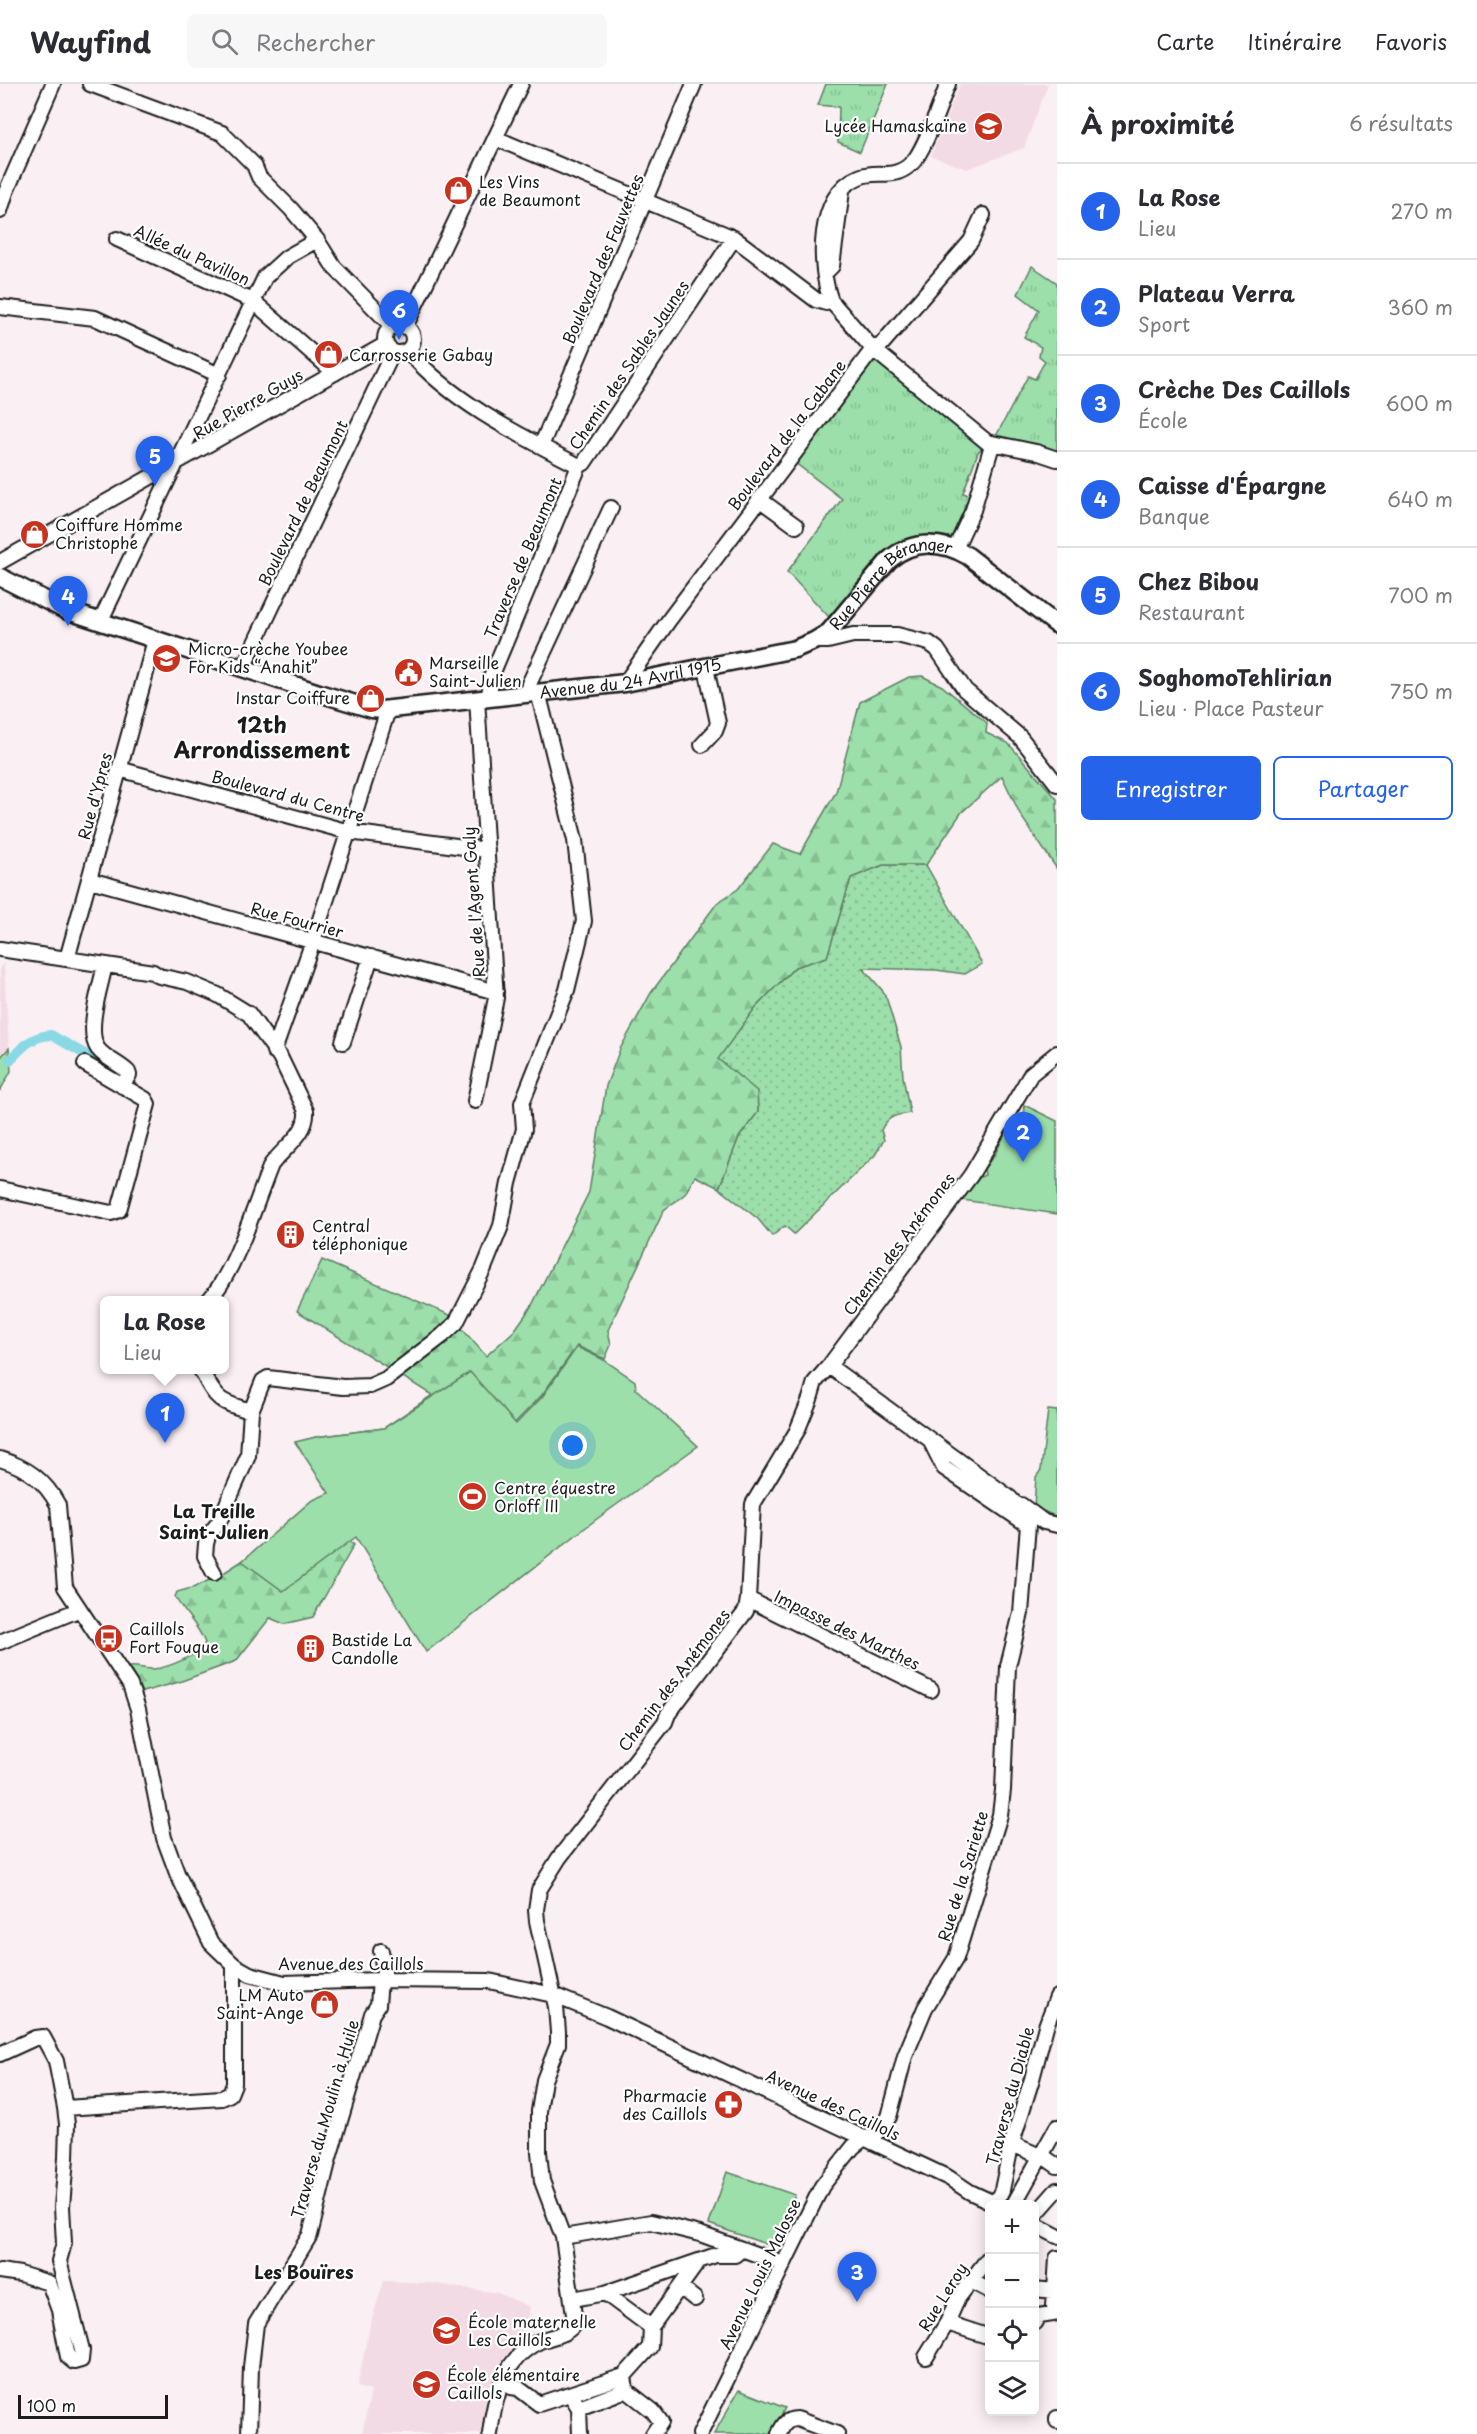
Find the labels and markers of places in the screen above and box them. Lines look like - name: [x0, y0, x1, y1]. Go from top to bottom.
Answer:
- school or university icon: Lycée Hamaskaïne: [972, 110, 1004, 142]
- place label: Lycée Hamaskaïne: [824, 113, 967, 137]
- place label: Les Vins de Beaumont: [479, 169, 581, 211]
- shop icon: Les Vins de Beaumont: [442, 175, 474, 207]
- pin: 6: [380, 290, 418, 340]
- shop icon: Carrosserie Gabay: [312, 339, 344, 371]
- place label: Carrosserie Gabay: [349, 342, 493, 366]
- pin: 5: [136, 436, 174, 486]
- place label: Coiffure Homme Christophe: [55, 512, 183, 554]
- shop icon: Coiffure Homme Christophe: [18, 518, 50, 550]
- pin: 4: [48, 576, 88, 626]
- place label: Micro-crèche Youbee For Kids “Anahit”: [188, 636, 349, 678]
- school or university icon: Micro-crèche Youbee For Kids “Anahit”: [151, 642, 183, 674]
- place label: Marseille Saint-Julien: [429, 650, 522, 692]
- public building icon: Marseille Saint-Julien: [392, 656, 424, 688]
- shop icon: Instar Coiffure: [355, 682, 387, 714]
- place label: Instar Coiffure: [236, 685, 350, 709]
- pin: 2: [1004, 1112, 1042, 1162]
- place label: Central téléphonique: [312, 1213, 408, 1255]
- building icon: Central téléphonique: [275, 1219, 307, 1251]
- pin: 1: [146, 1394, 184, 1443]
- place label: Centre équestre Orloff III: [494, 1475, 616, 1517]
- sports icon: Centre équestre Orloff III: [457, 1481, 489, 1513]
- place label: Caillols Fort Fouque: [129, 1616, 219, 1658]
- bus stop icon: Caillols Fort Fouque: [92, 1622, 124, 1654]
- place label: Bastide La Candolle: [331, 1627, 412, 1669]
- building icon: Bastide La Candolle: [294, 1633, 326, 1665]
- place label: LM Auto Saint-Ange: [216, 1982, 304, 2024]
- shop icon: LM Auto Saint-Ange: [309, 1988, 341, 2020]
- place label: Pharmacie des Caillols: [622, 2083, 707, 2125]
- pharmacy icon: Pharmacie des Caillols: [712, 2089, 744, 2121]
- pin: 3: [838, 2252, 876, 2302]
- place label: École maternelle Les Caillols: [468, 2309, 597, 2351]
- school or university icon: École maternelle Les Caillols: [431, 2315, 463, 2347]
- place label: École élémentaire Caillols: [447, 2362, 580, 2404]
- school or university icon: École élémentaire Caillols: [410, 2368, 442, 2400]

